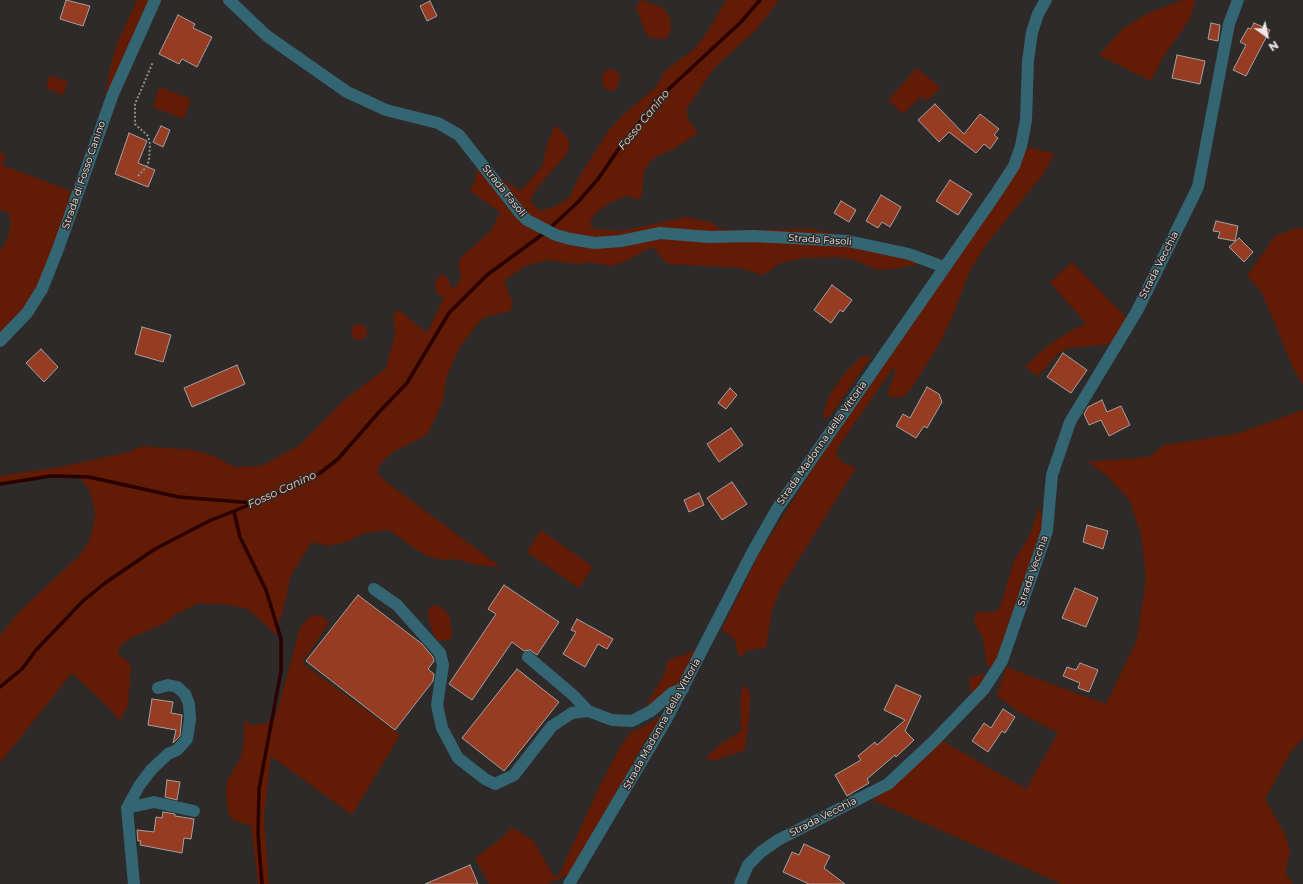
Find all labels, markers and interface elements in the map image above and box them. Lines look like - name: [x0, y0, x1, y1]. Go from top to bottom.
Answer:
- north arrow: [1247, 16, 1287, 56]
- text: N: [1266, 38, 1281, 54]
- water label: Fosso Canino: [616, 87, 672, 153]
- street label: Strada di Fosso Canino: [60, 119, 108, 231]
- street label: Strada Fasoli: [479, 163, 529, 219]
- street label: Strada Vecchia: [1137, 229, 1181, 301]
- street label: Strada Fasoli: [788, 232, 852, 248]
- street label: Strada Madonna della Vittoria: [775, 379, 869, 507]
- water label: Fosso Canino: [246, 468, 318, 512]
- street label: Strada Vecchia: [1015, 534, 1051, 608]
- street label: Strada Madonna della Vittoria: [621, 656, 703, 792]
- street label: Strada Vecchia: [787, 795, 859, 839]

